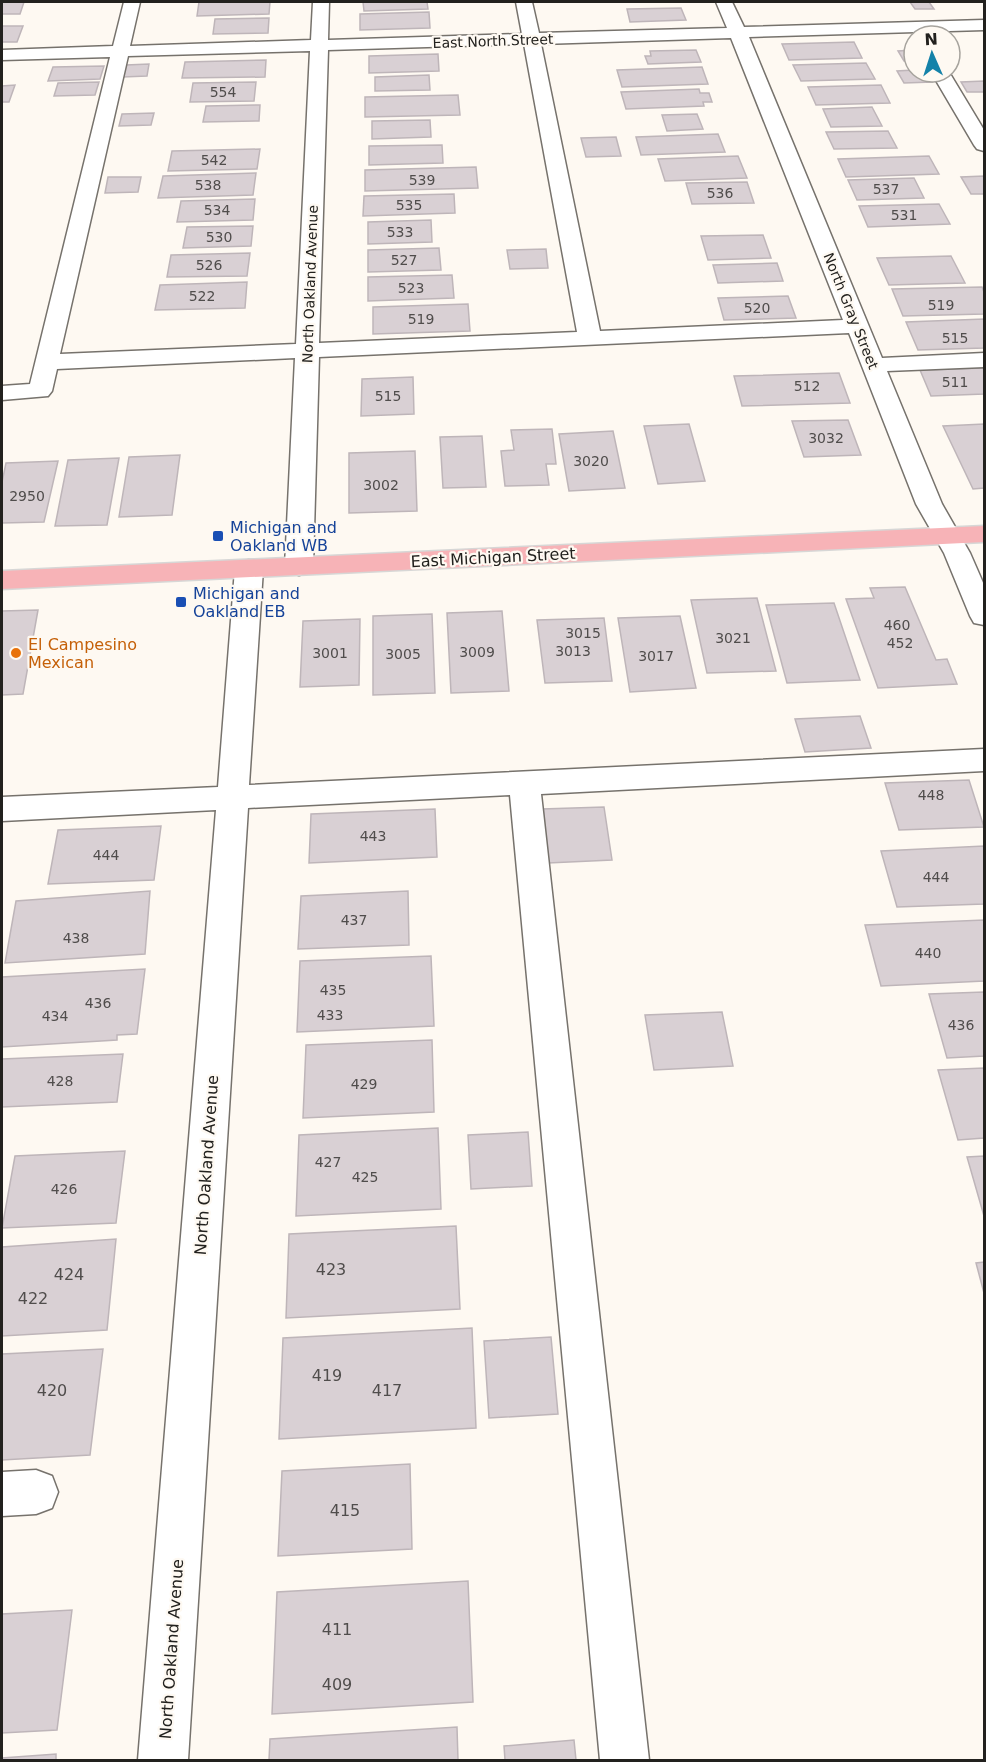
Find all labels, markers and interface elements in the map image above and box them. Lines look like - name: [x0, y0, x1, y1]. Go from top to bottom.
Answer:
- north arrow: [902, 24, 962, 84]
- text: N: [924, 30, 938, 49]
- street label: East North Street: [432, 31, 554, 51]
- house number: 554: [210, 84, 236, 100]
- house number: 542: [201, 152, 227, 168]
- house number: 539: [409, 172, 435, 188]
- house number: 538: [195, 177, 221, 193]
- house number: 537: [873, 181, 899, 197]
- house number: 536: [707, 185, 733, 201]
- house number: 535: [396, 197, 422, 213]
- house number: 534: [204, 202, 230, 218]
- street label: North Oakland Avenue: [299, 205, 321, 363]
- house number: 531: [891, 207, 917, 223]
- house number: 533: [387, 224, 413, 240]
- house number: 530: [206, 229, 232, 245]
- street label: North Gray Street: [820, 250, 882, 372]
- house number: 527: [391, 252, 417, 268]
- house number: 526: [196, 257, 222, 273]
- house number: 523: [398, 280, 424, 296]
- house number: 522: [189, 288, 215, 304]
- house number: 519: [928, 297, 954, 313]
- house number: 520: [744, 300, 770, 316]
- house number: 519: [408, 311, 434, 327]
- house number: 515: [942, 330, 968, 346]
- house number: 511: [942, 374, 968, 390]
- house number: 512: [794, 378, 820, 394]
- house number: 515: [375, 388, 401, 404]
- house number: 3032: [808, 430, 844, 446]
- house number: 3020: [573, 453, 609, 469]
- house number: 3002: [363, 477, 399, 493]
- house number: 2950: [9, 488, 45, 504]
- place label: Michigan and Oakland WB: [230, 518, 337, 555]
- marker: Michigan and Oakland WB: [211, 529, 225, 543]
- street label: East Michigan Street: [410, 544, 576, 571]
- place label: Michigan and Oakland EB: [193, 584, 300, 621]
- marker: Michigan and Oakland EB: [174, 595, 188, 609]
- house number: 460: [884, 617, 910, 633]
- house number: 3015: [565, 625, 601, 641]
- house number: 3021: [715, 630, 751, 646]
- place label: El Campesino Mexican: [28, 635, 137, 672]
- house number: 452: [887, 635, 913, 651]
- house number: 3013: [555, 643, 591, 659]
- house number: 3009: [459, 644, 495, 660]
- house number: 3001: [312, 645, 348, 661]
- marker: El Campesino Mexican: [9, 646, 23, 660]
- house number: 3005: [385, 646, 421, 662]
- house number: 3017: [638, 648, 674, 664]
- house number: 448: [918, 787, 944, 803]
- house number: 443: [360, 828, 386, 844]
- house number: 444: [93, 847, 119, 863]
- house number: 444: [923, 869, 949, 885]
- house number: 437: [341, 912, 367, 928]
- house number: 438: [63, 930, 89, 946]
- house number: 440: [915, 945, 941, 961]
- house number: 435: [320, 982, 346, 998]
- house number: 436: [85, 995, 111, 1011]
- house number: 433: [317, 1007, 343, 1023]
- house number: 434: [42, 1008, 68, 1024]
- house number: 436: [948, 1017, 974, 1033]
- house number: 428: [47, 1073, 73, 1089]
- street label: North Oakland Avenue: [191, 1074, 222, 1256]
- house number: 429: [351, 1076, 377, 1092]
- house number: 427: [315, 1154, 341, 1170]
- house number: 425: [352, 1169, 378, 1185]
- house number: 426: [51, 1181, 77, 1197]
- house number: 423: [316, 1260, 346, 1279]
- house number: 424: [54, 1265, 84, 1284]
- house number: 422: [18, 1289, 48, 1308]
- house number: 419: [312, 1366, 342, 1385]
- house number: 420: [37, 1381, 67, 1400]
- house number: 417: [372, 1381, 402, 1400]
- house number: 415: [330, 1501, 360, 1520]
- street label: North Oakland Avenue: [156, 1558, 187, 1740]
- house number: 411: [322, 1620, 352, 1639]
- house number: 409: [322, 1675, 352, 1694]

